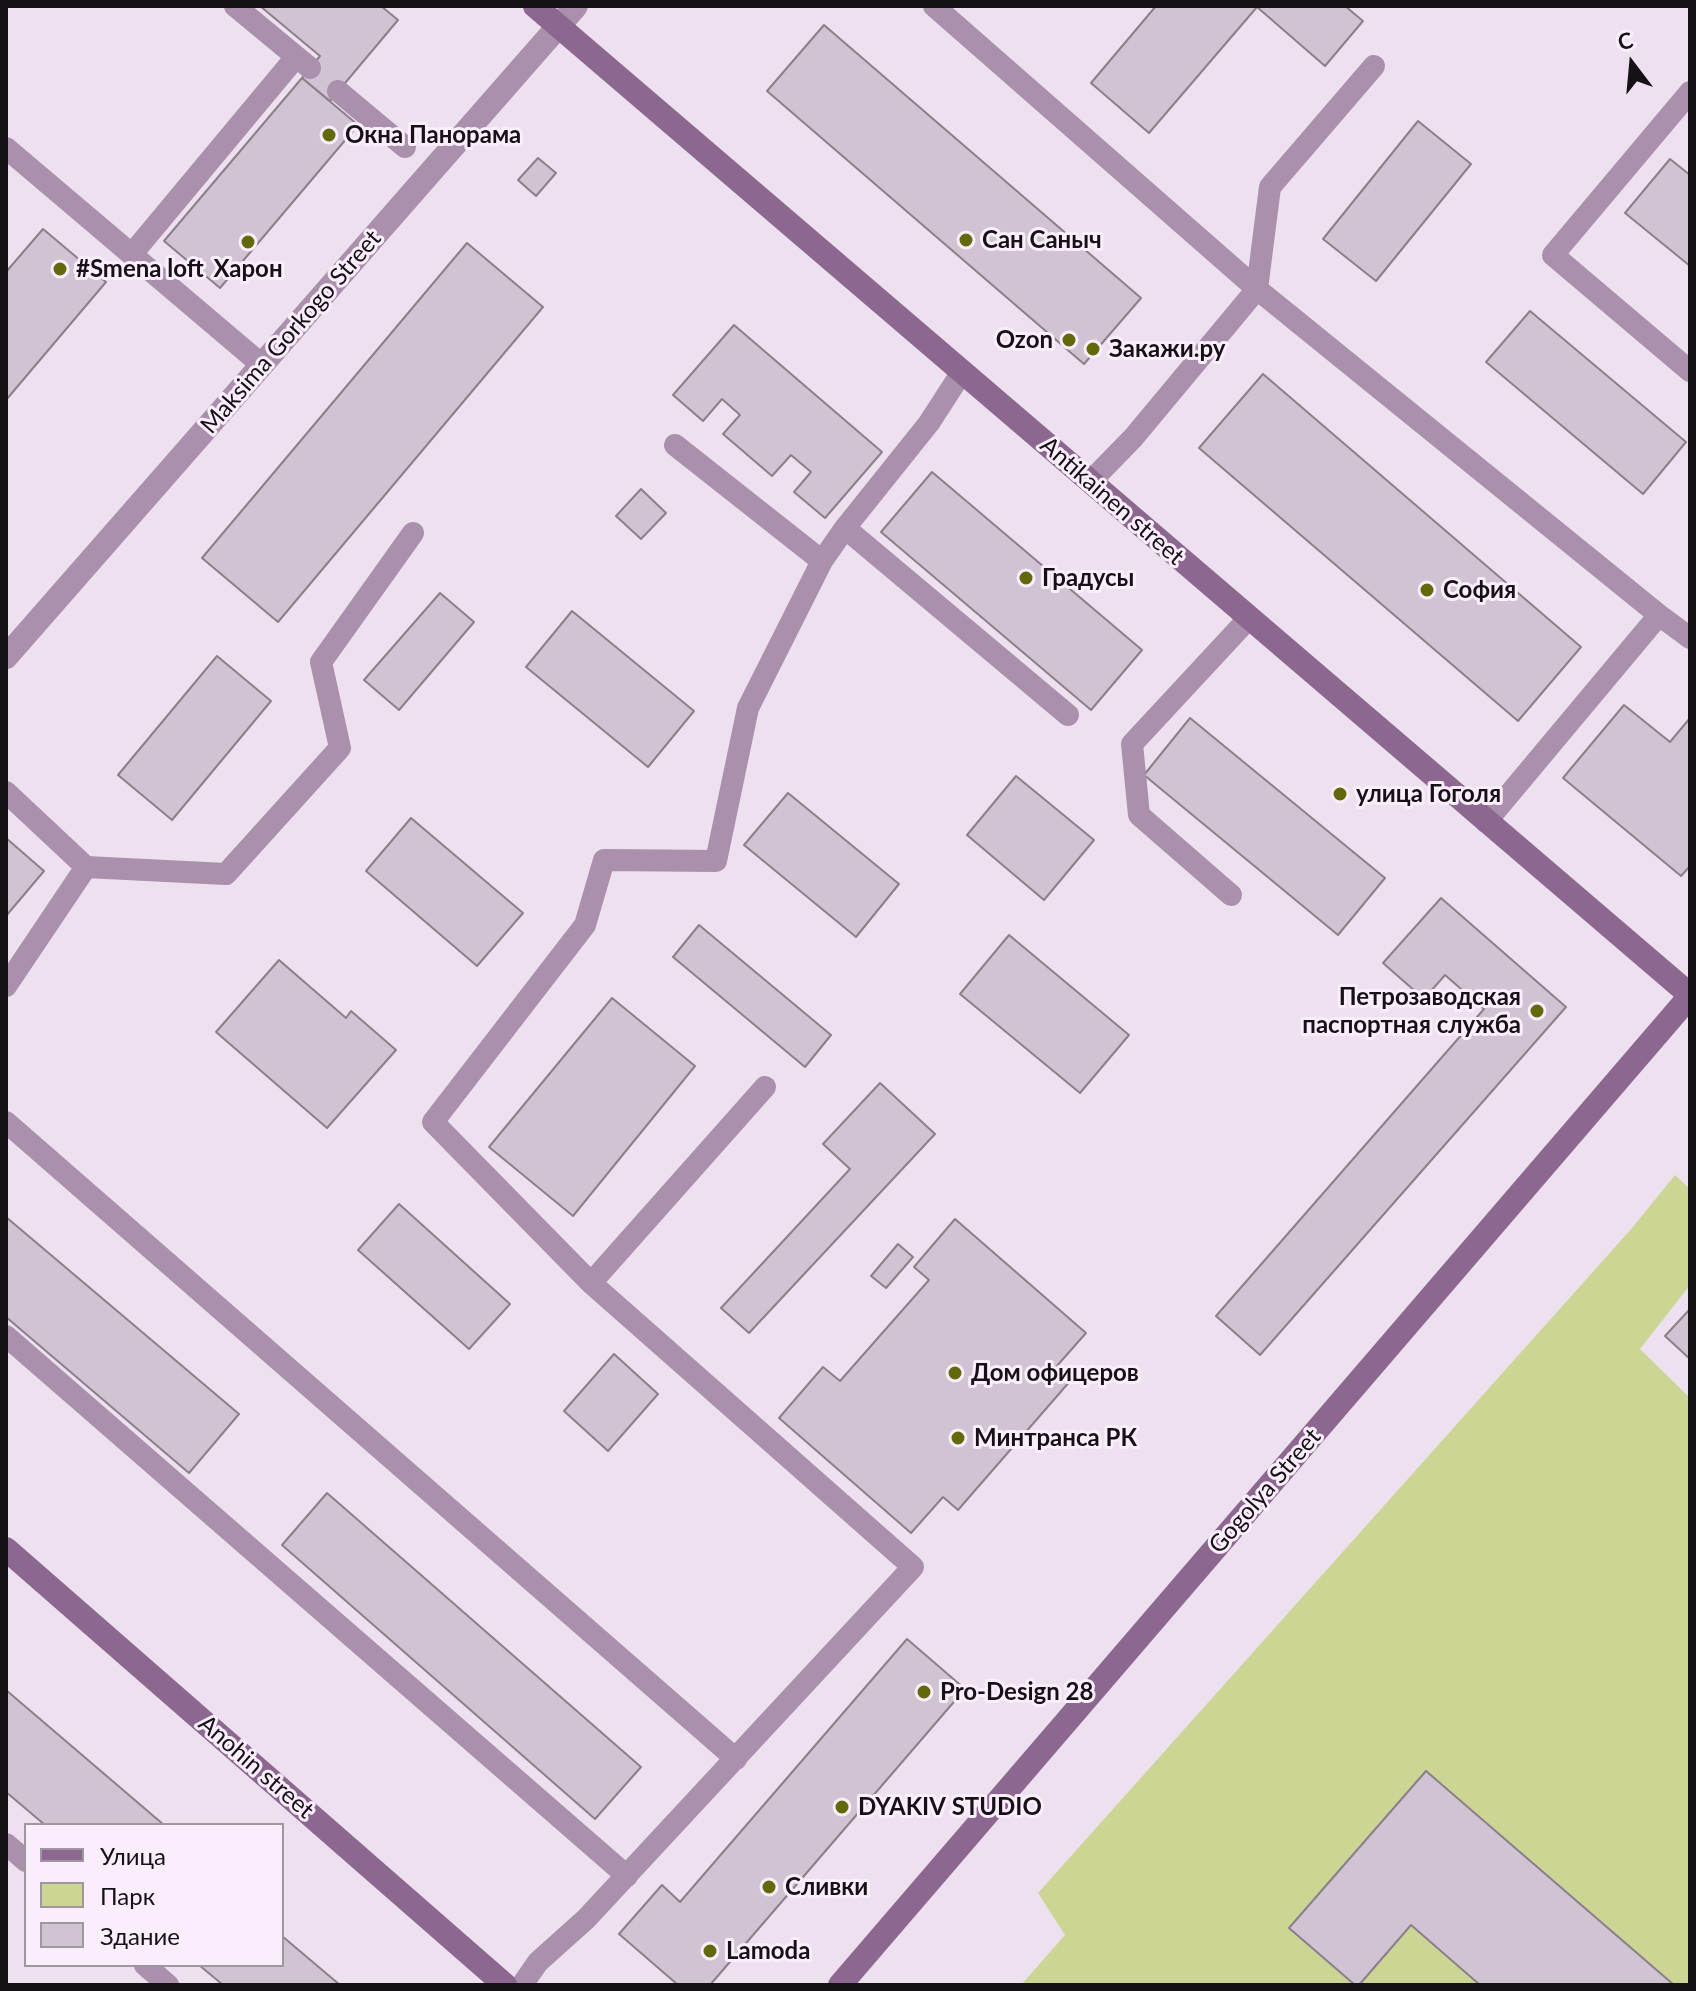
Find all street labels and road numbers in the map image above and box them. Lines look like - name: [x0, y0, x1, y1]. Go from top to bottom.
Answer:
- street label: Maksima Gorkogo Street: [195, 224, 387, 440]
- street label: Antikainen street: [1034, 431, 1190, 571]
- street label: Gogolya Street: [1203, 1423, 1327, 1559]
- street label: Anohin street: [193, 1709, 319, 1825]

